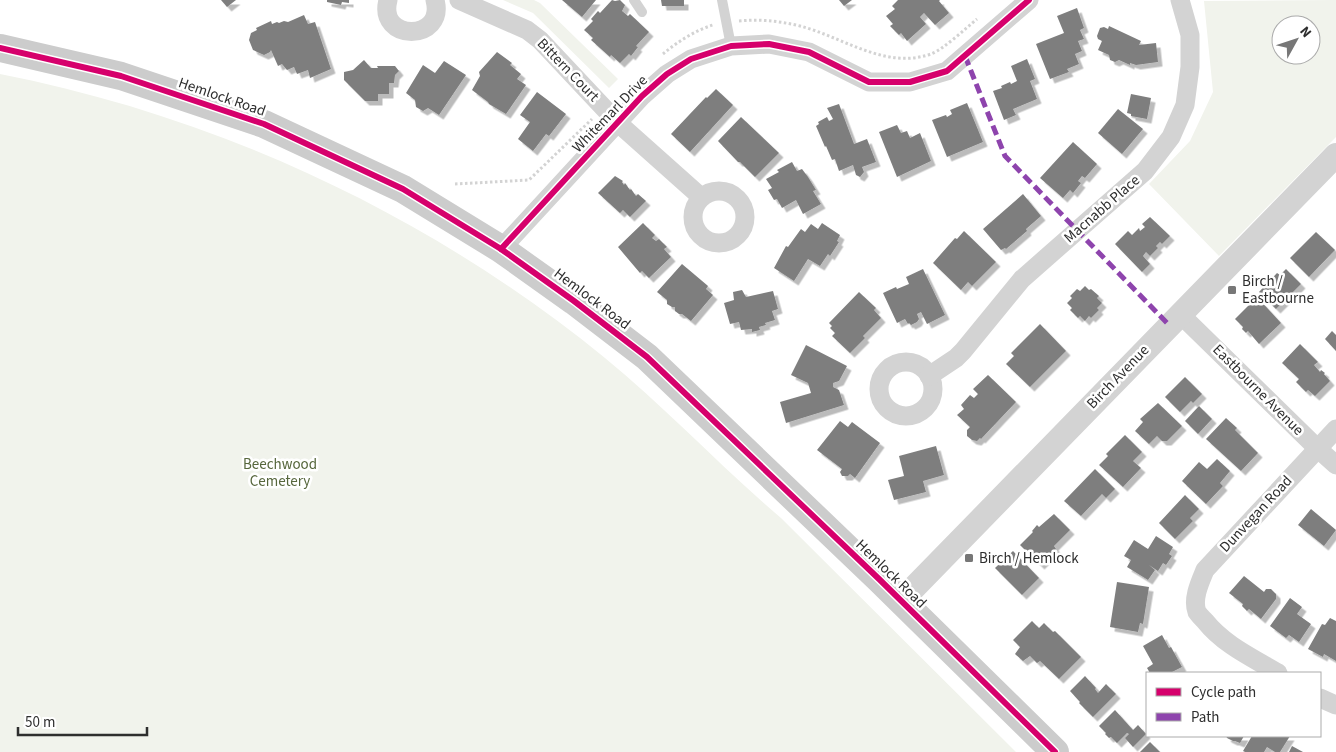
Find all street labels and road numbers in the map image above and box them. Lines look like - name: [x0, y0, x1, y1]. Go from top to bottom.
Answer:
- street label: Bittern Court: [532, 34, 604, 106]
- street label: Whitemarl Drive: [568, 71, 652, 157]
- street label: Hemlock Road: [176, 72, 268, 122]
- street label: Macnabb Place: [1059, 170, 1145, 248]
- street label: Hemlock Road: [549, 263, 635, 335]
- street label: Birch Avenue: [1082, 340, 1154, 414]
- street label: Eastbourne Avenue: [1208, 340, 1308, 440]
- street label: Dunvegan Road: [1215, 471, 1297, 557]
- street label: Hemlock Road: [851, 535, 931, 613]

